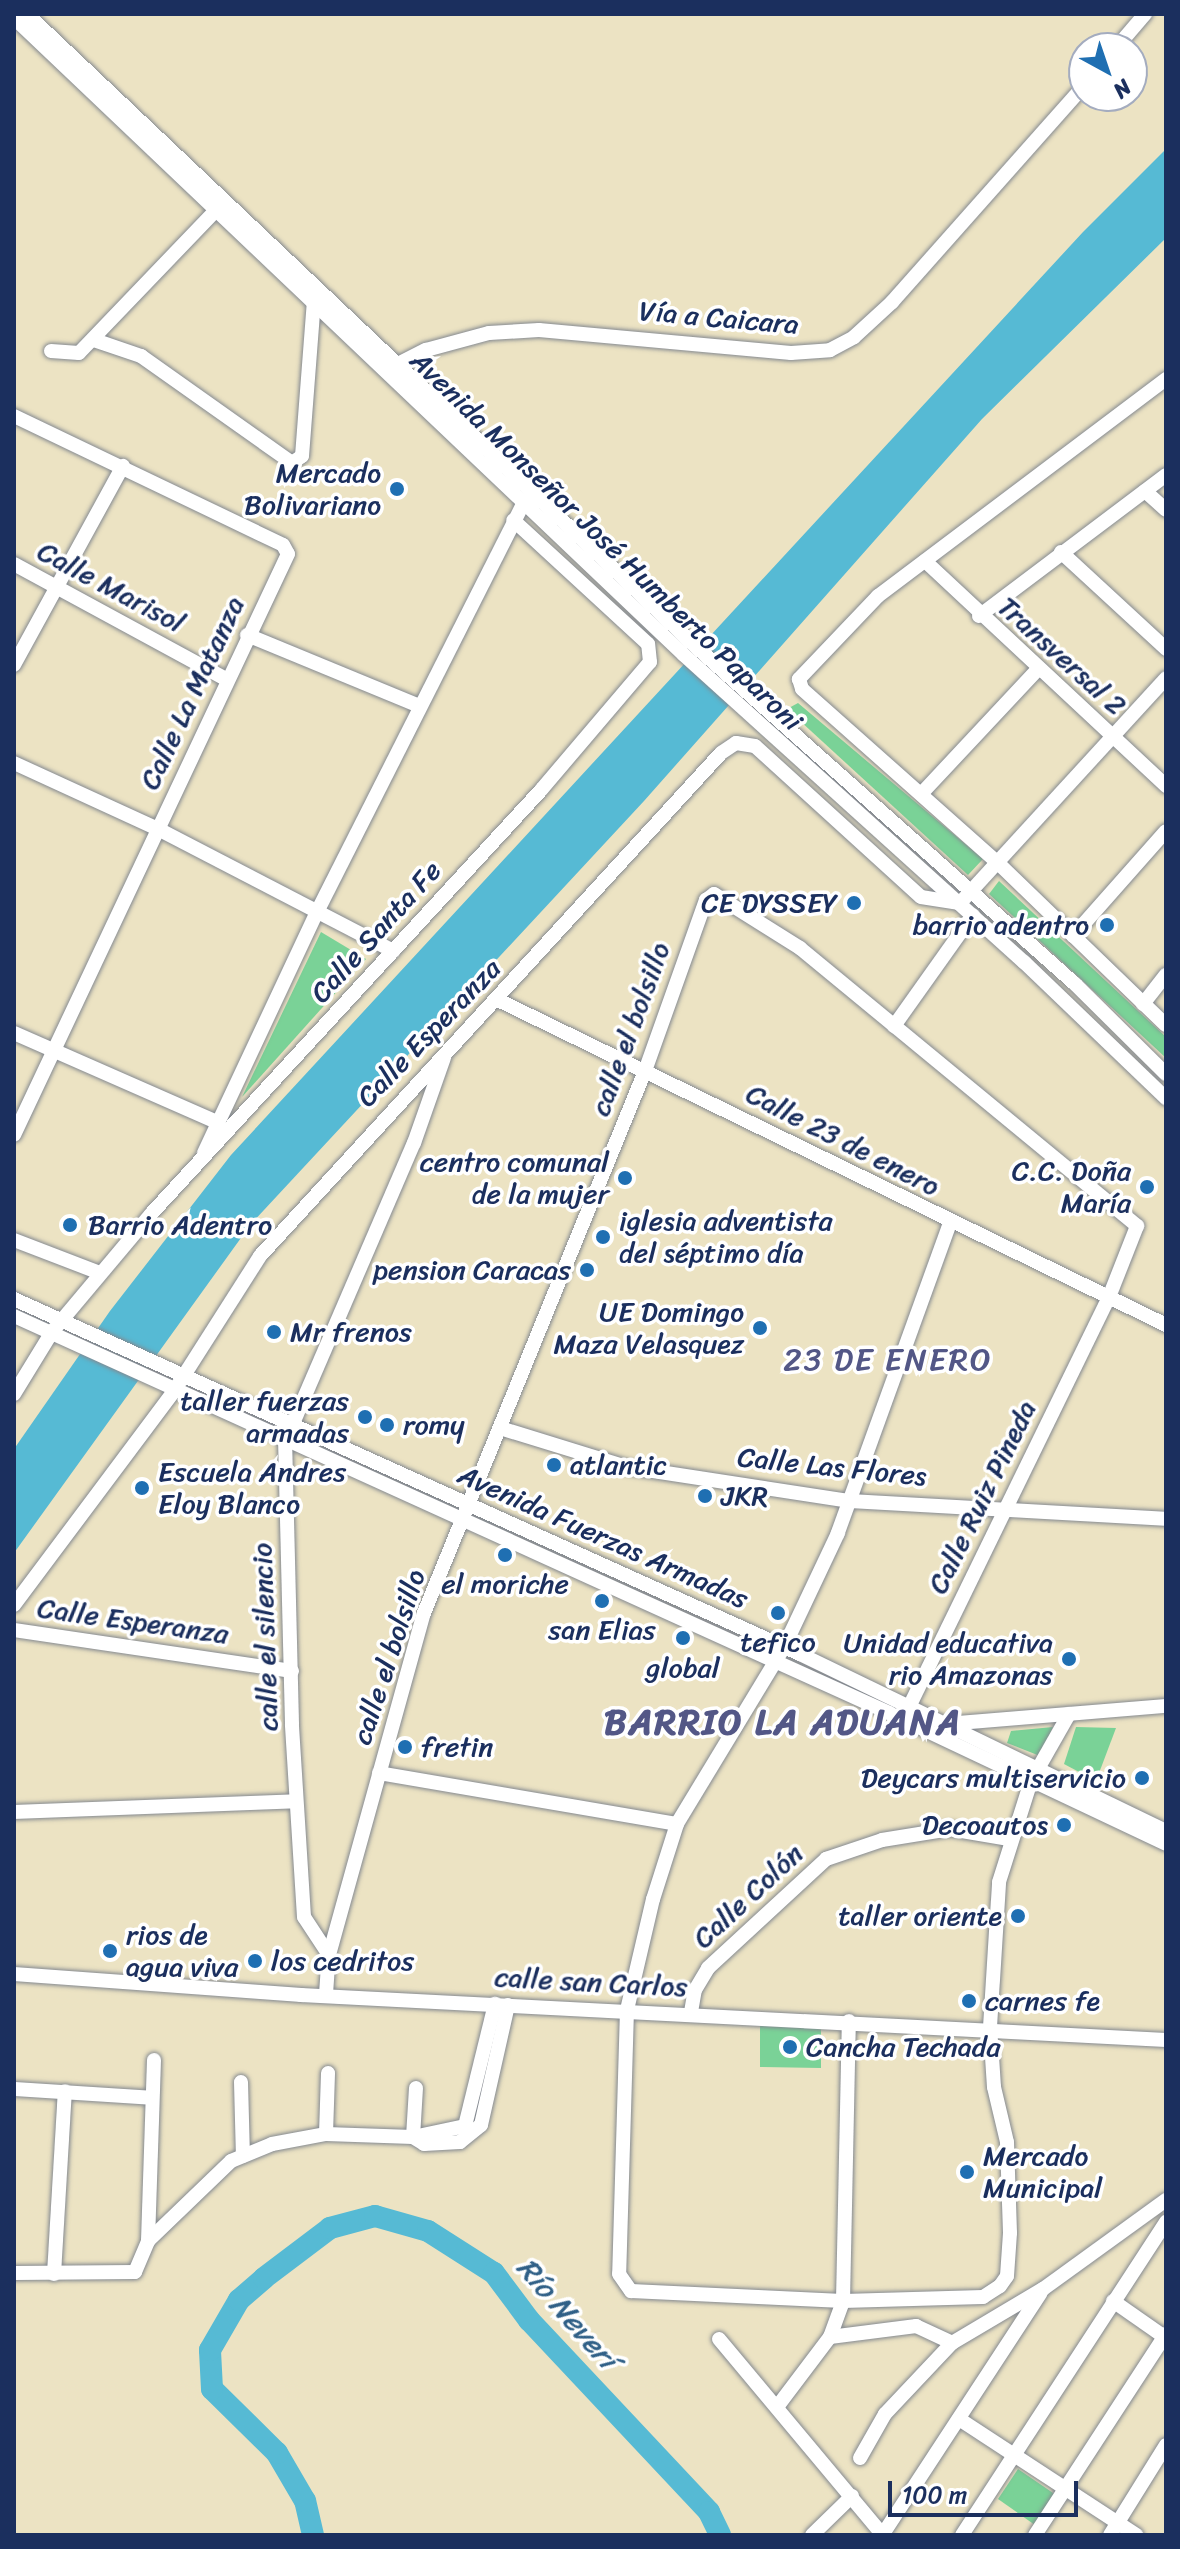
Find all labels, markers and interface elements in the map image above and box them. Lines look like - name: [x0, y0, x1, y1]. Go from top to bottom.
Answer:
- north arrow: [1068, 32, 1148, 112]
- text: N: [1104, 69, 1141, 109]
- street label: Vía a Caicara: [638, 294, 800, 342]
- street label: Avenida Monseñor José Humberto Paparoni: [403, 344, 809, 738]
- place label: Mercado Bolivariano: [244, 456, 381, 522]
- marker: Mercado Bolivariano: [388, 480, 406, 498]
- street label: Calle Marisol: [32, 535, 190, 639]
- street label: Transversal 2: [991, 590, 1133, 722]
- street label: Calle La Matanza: [133, 591, 251, 795]
- street label: Calle Santa Fe: [304, 854, 448, 1010]
- place label: CE DYSSEY: [704, 886, 838, 920]
- marker: CE DYSSEY: [845, 894, 863, 912]
- place label: barrio adentro: [913, 908, 1089, 942]
- marker: barrio adentro: [1096, 914, 1118, 936]
- street label: calle el bolsillo: [583, 938, 677, 1120]
- street label: Calle Esperanza: [349, 951, 509, 1115]
- street label: Calle 23 de enero: [740, 1077, 946, 1203]
- place label: centro comunal de la mujer: [419, 1145, 609, 1211]
- place label: C.C. Doña María: [1012, 1154, 1131, 1220]
- marker: centro comunal de la mujer: [616, 1169, 634, 1187]
- marker: C.C. Doña María: [1138, 1178, 1156, 1196]
- place label: iglesia adventista del séptimo día: [619, 1204, 833, 1270]
- place label: Barrio Adentro: [88, 1208, 271, 1242]
- marker: Barrio Adentro: [59, 1214, 81, 1236]
- marker: iglesia adventista del séptimo día: [594, 1228, 612, 1246]
- place label: pension Caracas: [375, 1253, 571, 1287]
- marker: pension Caracas: [578, 1261, 596, 1279]
- place label: UE Domingo Maza Velasquez: [552, 1295, 744, 1361]
- place label: Mr frenos: [290, 1315, 412, 1349]
- marker: UE Domingo Maza Velasquez: [751, 1319, 769, 1337]
- marker: Mr frenos: [265, 1323, 283, 1341]
- district label: 23 DE ENERO: [783, 1341, 993, 1379]
- place label: taller fuerzas armadas: [180, 1384, 349, 1450]
- street label: Calle Ruiz Pineda: [920, 1394, 1044, 1600]
- marker: taller fuerzas armadas: [356, 1408, 374, 1426]
- place label: romy: [403, 1408, 465, 1442]
- marker: romy: [378, 1416, 396, 1434]
- street label: Calle Las Flores: [735, 1440, 929, 1494]
- place label: atlantic: [570, 1448, 667, 1482]
- place label: Escuela Andres Eloy Blanco: [158, 1455, 346, 1521]
- marker: atlantic: [545, 1456, 563, 1474]
- street label: Avenida Fuerzas Armadas: [453, 1458, 753, 1616]
- marker: Escuela Andres Eloy Blanco: [133, 1479, 151, 1497]
- place label: JKR: [721, 1479, 768, 1513]
- marker: JKR: [696, 1487, 714, 1505]
- street label: calle el silencio: [245, 1542, 285, 1732]
- marker: el moriche: [496, 1546, 514, 1564]
- street label: calle el bolsillo: [345, 1565, 433, 1749]
- place label: el moriche: [442, 1567, 568, 1601]
- street label: Calle Esperanza: [34, 1591, 232, 1651]
- marker: san Elias: [593, 1592, 611, 1610]
- marker: tefico: [769, 1604, 787, 1622]
- place label: san Elias: [548, 1613, 656, 1647]
- place label: tefico: [740, 1625, 816, 1659]
- place label: Unidad educativa rio Amazonas: [843, 1626, 1053, 1692]
- marker: global: [674, 1629, 692, 1647]
- marker: Unidad educativa rio Amazonas: [1060, 1650, 1078, 1668]
- place label: global: [646, 1651, 720, 1685]
- district label: BARRIO LA ADUANA: [605, 1701, 961, 1745]
- place label: fretin: [421, 1730, 493, 1764]
- marker: fretin: [396, 1738, 414, 1756]
- place label: Deycars multiservicio: [863, 1761, 1126, 1795]
- marker: Deycars multiservicio: [1133, 1769, 1151, 1787]
- place label: Decoautos: [922, 1808, 1048, 1842]
- marker: Decoautos: [1055, 1816, 1073, 1834]
- street label: Calle Colón: [686, 1837, 810, 1955]
- place label: taller oriente: [839, 1899, 1002, 1933]
- marker: taller oriente: [1009, 1907, 1027, 1925]
- place label: rios de agua viva: [126, 1918, 238, 1984]
- marker: rios de agua viva: [101, 1942, 119, 1960]
- place label: los cedritos: [271, 1944, 415, 1978]
- marker: los cedritos: [246, 1952, 264, 1970]
- street label: calle san Carlos: [494, 1960, 688, 2004]
- place label: carnes fe: [985, 1984, 1101, 2018]
- marker: carnes fe: [960, 1992, 978, 2010]
- place label: Cancha Techada: [806, 2030, 1002, 2064]
- marker: Cancha Techada: [781, 2038, 799, 2056]
- place label: Mercado Municipal: [983, 2139, 1102, 2205]
- marker: Mercado Municipal: [958, 2163, 976, 2181]
- water label: Río Neverí: [509, 2250, 625, 2376]
- scale bar: [892, 2465, 1082, 2515]
- text: 100 m: [902, 2474, 967, 2516]

